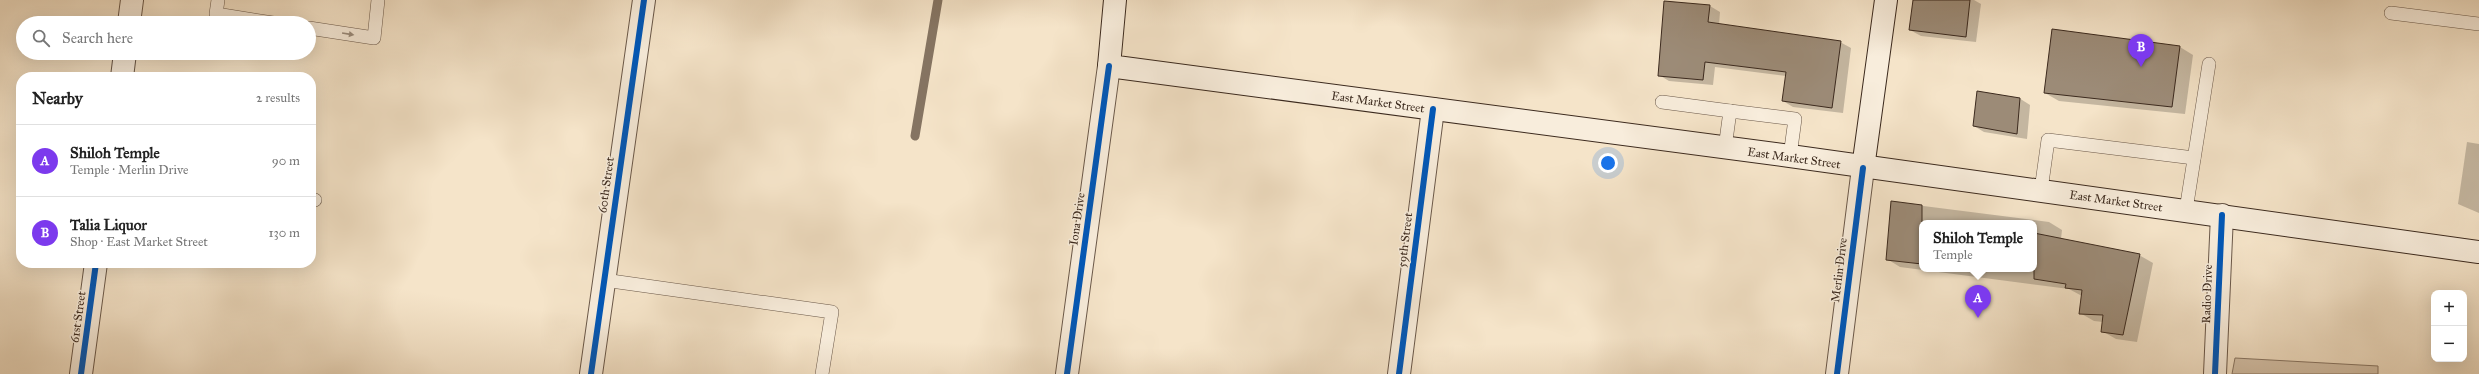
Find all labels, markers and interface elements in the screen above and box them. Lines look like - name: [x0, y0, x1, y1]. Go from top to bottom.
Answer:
- search box: [16, 16, 316, 60]
- icon: search: [30, 27, 52, 49]
- text: Search here: [62, 29, 133, 47]
- one-way arrow: [341, 31, 354, 37]
- pin: B: [2128, 34, 2154, 67]
- text: Nearby: [32, 88, 83, 109]
- street label: East Market Street: [1331, 89, 1426, 116]
- text: 2 results: [256, 90, 300, 106]
- text: Shiloh Temple: [70, 144, 160, 162]
- street label: East Market Street: [1747, 145, 1842, 172]
- text: A: [41, 153, 49, 169]
- text: 90 m: [272, 153, 300, 169]
- your location: [1598, 153, 1618, 173]
- street label: 60th Street: [595, 155, 617, 214]
- text: Temple · Merlin Drive: [70, 162, 188, 178]
- street label: East Market Street: [2069, 188, 2164, 215]
- street label: Iona Drive: [1066, 192, 1088, 246]
- street label: 59th Street: [1395, 211, 1415, 268]
- text: Talia Liquor: [70, 216, 147, 234]
- popup: [1919, 220, 2037, 272]
- text: B: [41, 225, 49, 241]
- text: 130 m: [268, 225, 300, 241]
- text: Shiloh Temple: [1933, 229, 2023, 247]
- text: Shop · East Market Street: [70, 234, 208, 250]
- street label: Merlin Drive: [1828, 237, 1850, 303]
- text: Temple: [1933, 247, 1973, 263]
- street label: Radio Drive: [2199, 264, 2215, 324]
- pin: A: [1965, 285, 1991, 318]
- street label: 61st Street: [67, 290, 89, 344]
- map controls: [2431, 290, 2467, 362]
- button: +: [2431, 290, 2467, 326]
- button: −: [2431, 326, 2467, 362]

